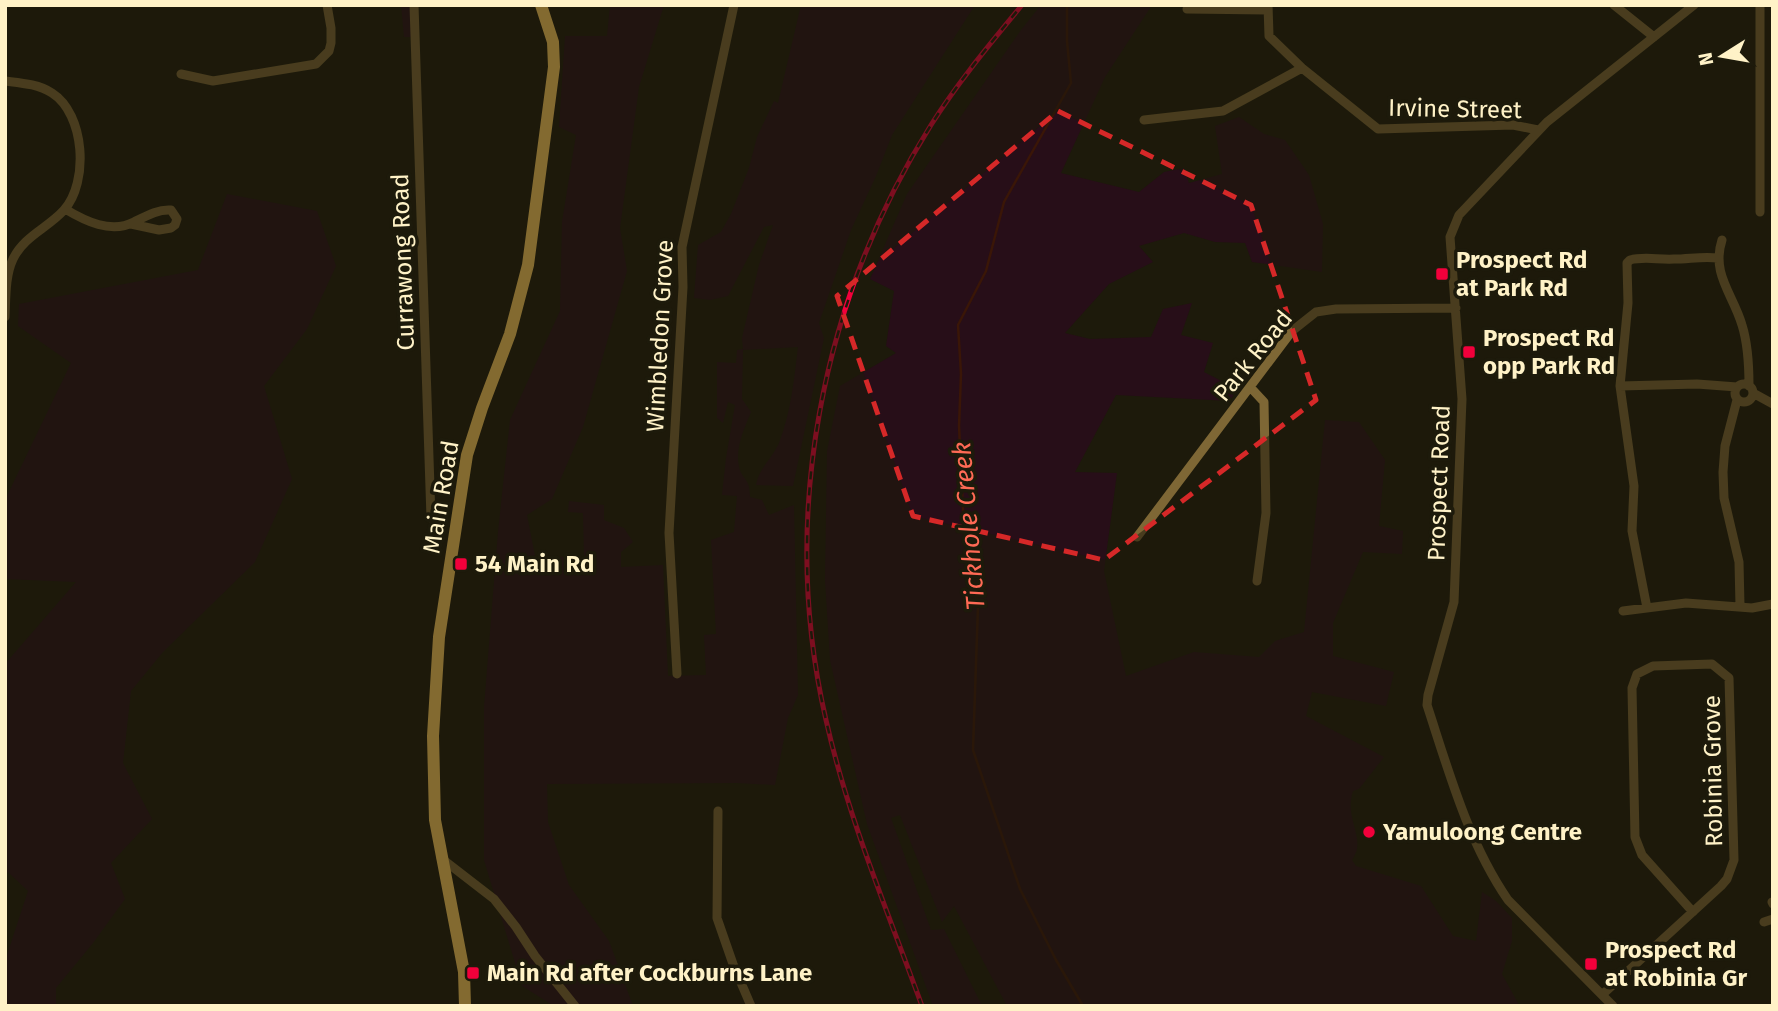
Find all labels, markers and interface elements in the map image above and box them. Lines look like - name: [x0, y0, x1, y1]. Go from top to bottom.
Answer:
- north arrow: [1687, 21, 1757, 91]
- text: N: [1693, 51, 1718, 68]
- street label: Irvine Street: [1388, 94, 1522, 124]
- street label: Currawong Road: [386, 173, 420, 351]
- street label: Wimbledon Grove: [641, 239, 679, 433]
- place label: Prospect Rd at Park Rd: [1456, 246, 1587, 302]
- marker: Prospect Rd at Park Rd: [1434, 266, 1450, 282]
- street label: Park Road: [1208, 305, 1298, 407]
- place label: Prospect Rd opp Park Rd: [1483, 324, 1615, 380]
- marker: Prospect Rd opp Park Rd: [1461, 344, 1477, 360]
- street label: Prospect Road: [1422, 404, 1456, 562]
- street label: Main Road: [417, 438, 465, 556]
- water label: Tickhole Creek: [946, 441, 992, 611]
- place label: 54 Main Rd: [475, 550, 594, 578]
- marker: 54 Main Rd: [453, 556, 469, 572]
- street label: Robinia Grove: [1698, 695, 1728, 847]
- place label: Yamuloong Centre: [1382, 818, 1582, 846]
- marker: Yamuloong Centre: [1361, 824, 1377, 840]
- place label: Prospect Rd at Robinia Gr: [1605, 936, 1748, 992]
- marker: Prospect Rd at Robinia Gr: [1583, 956, 1599, 972]
- place label: Main Rd after Cockburns Lane: [487, 959, 812, 987]
- marker: Main Rd after Cockburns Lane: [465, 965, 481, 981]

